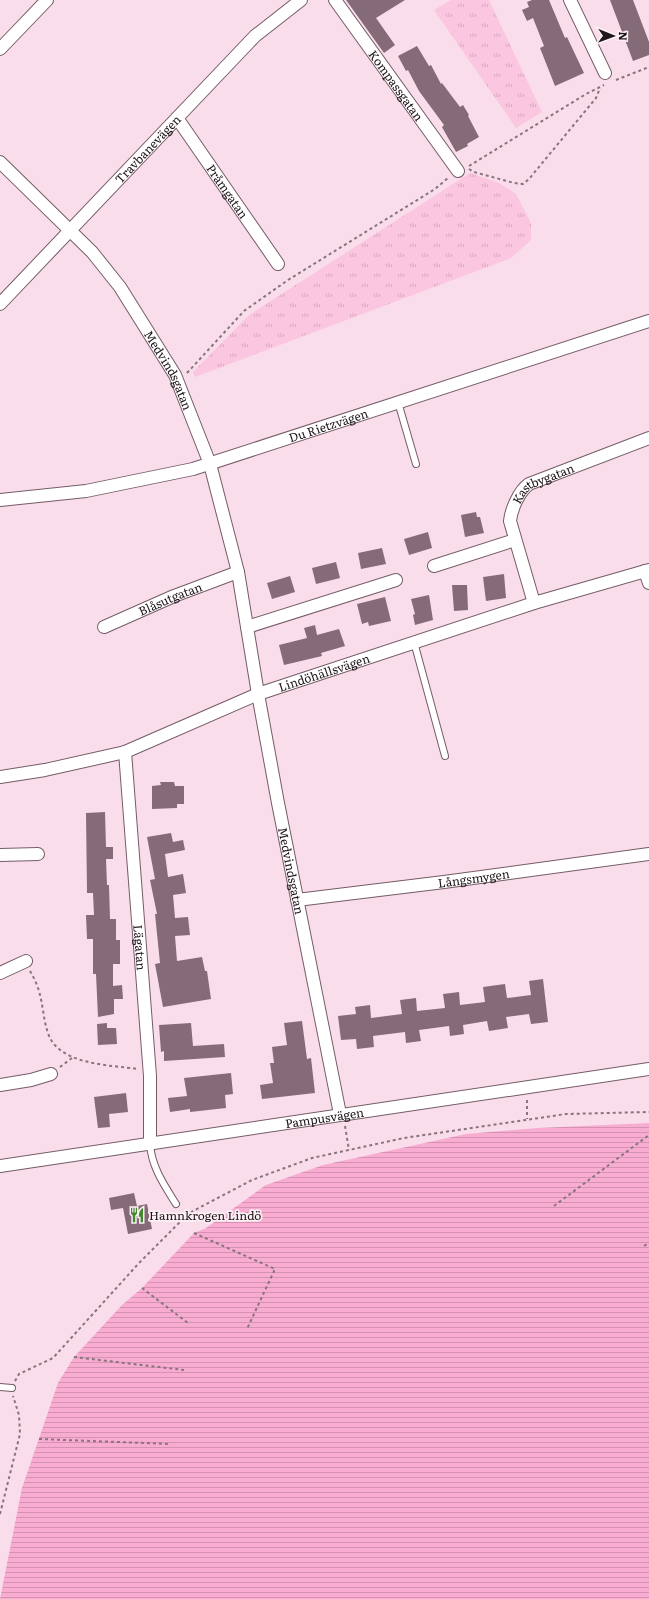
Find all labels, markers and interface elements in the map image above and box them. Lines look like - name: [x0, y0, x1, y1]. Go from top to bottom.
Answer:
- north arrow: [593, 16, 633, 56]
- text: N: [616, 31, 632, 41]
- street label: Kompassgatan: [365, 46, 428, 124]
- street label: Travbanevägen: [110, 111, 185, 187]
- street label: Pråmgatan: [202, 160, 253, 222]
- street label: Medvindsgatan: [140, 327, 197, 413]
- street label: Du Rietzvägen: [286, 404, 370, 446]
- street label: Kastbygatan: [507, 459, 577, 507]
- street label: Blåsutgatan: [135, 577, 205, 620]
- street label: Lindöhällsvägen: [276, 649, 372, 696]
- street label: Medvindsgatan: [274, 826, 309, 916]
- street label: Långsmygen: [437, 864, 511, 892]
- street label: Lägatan: [129, 924, 151, 971]
- street label: Pampusvägen: [284, 1103, 365, 1132]
- restaurant icon: Hamnkrogen Lindö: [128, 1206, 146, 1224]
- place label: Hamnkrogen Lindö: [149, 1206, 261, 1224]

